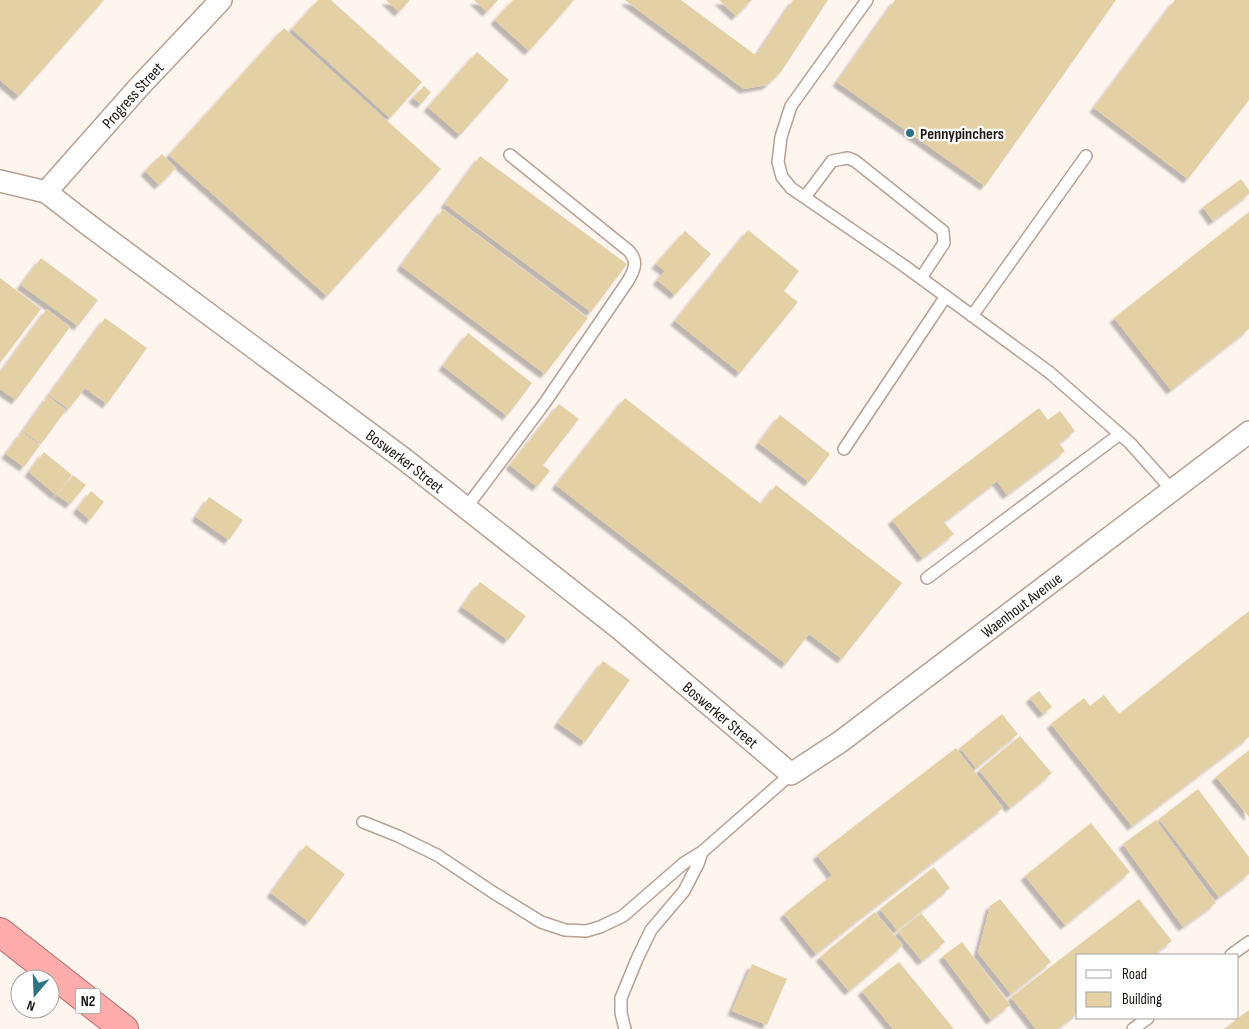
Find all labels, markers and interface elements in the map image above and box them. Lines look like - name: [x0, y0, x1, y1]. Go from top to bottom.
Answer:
- street label: Progress Street: [99, 59, 168, 133]
- place label: Pennypinchers: [920, 125, 1004, 144]
- marker: Pennypinchers: [904, 127, 916, 139]
- street label: Boswerker Street: [362, 426, 447, 498]
- street label: Waenhout Avenue: [978, 569, 1066, 642]
- street label: Boswerker Street: [678, 678, 761, 753]
- legend: [1076, 954, 1239, 1019]
- text: Road: [1122, 965, 1147, 984]
- north arrow: [10, 969, 60, 1019]
- road number: N2: [76, 988, 100, 1014]
- text: Building: [1122, 990, 1162, 1009]
- text: N: [25, 997, 37, 1015]

